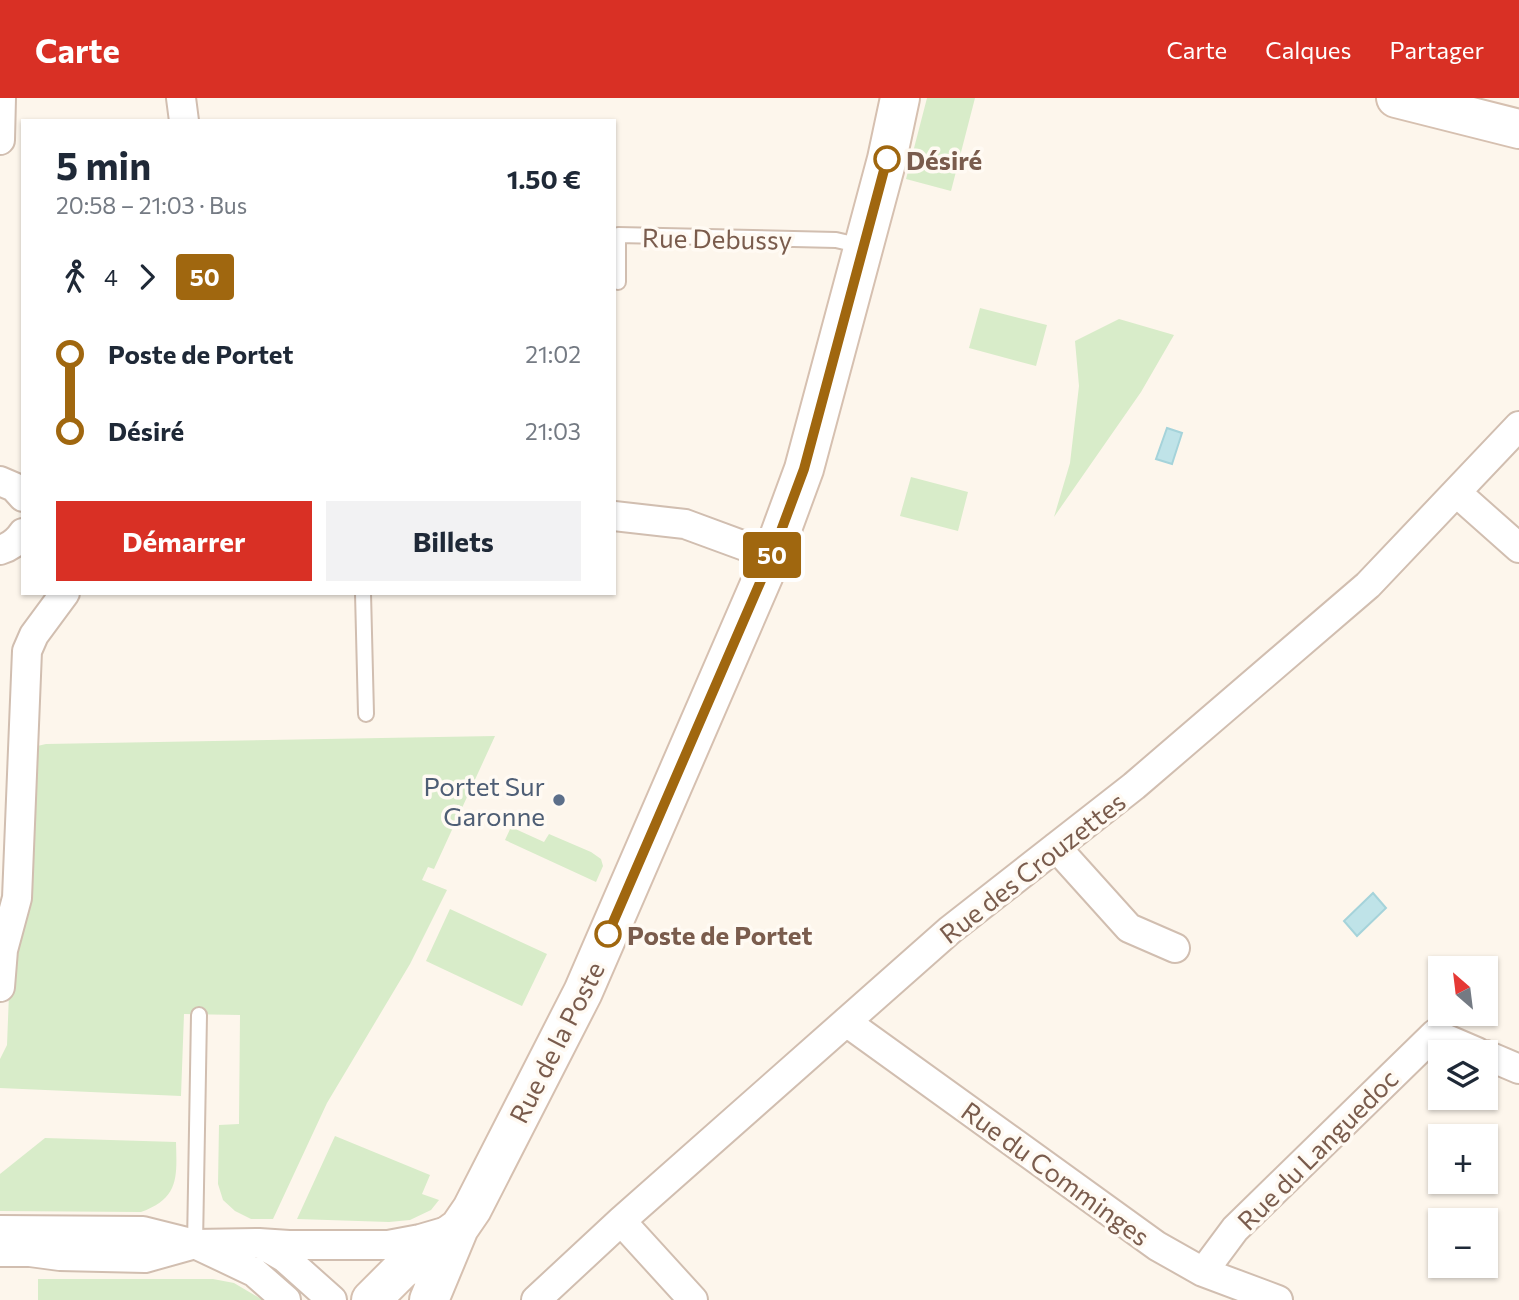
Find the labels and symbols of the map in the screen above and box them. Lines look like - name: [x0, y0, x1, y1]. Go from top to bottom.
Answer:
- place label: Désiré: [906, 144, 982, 175]
- marker: Désiré: [874, 146, 900, 172]
- street label: Rue Debussy: [642, 221, 792, 255]
- line badge: 50: [740, 532, 804, 578]
- place label: Portet Sur Garonne: [423, 770, 545, 831]
- street label: Rue des Crouzettes: [933, 785, 1131, 949]
- marker: Portet Sur Garonne: [551, 792, 567, 808]
- place label: Poste de Portet: [627, 919, 812, 950]
- marker: Poste de Portet: [595, 921, 621, 947]
- street label: Rue de la Poste: [502, 956, 610, 1128]
- north arrow: [1428, 956, 1498, 1026]
- street label: Rue du Languedoc: [1230, 1062, 1404, 1236]
- street label: Rue du Comminges: [956, 1094, 1156, 1252]

